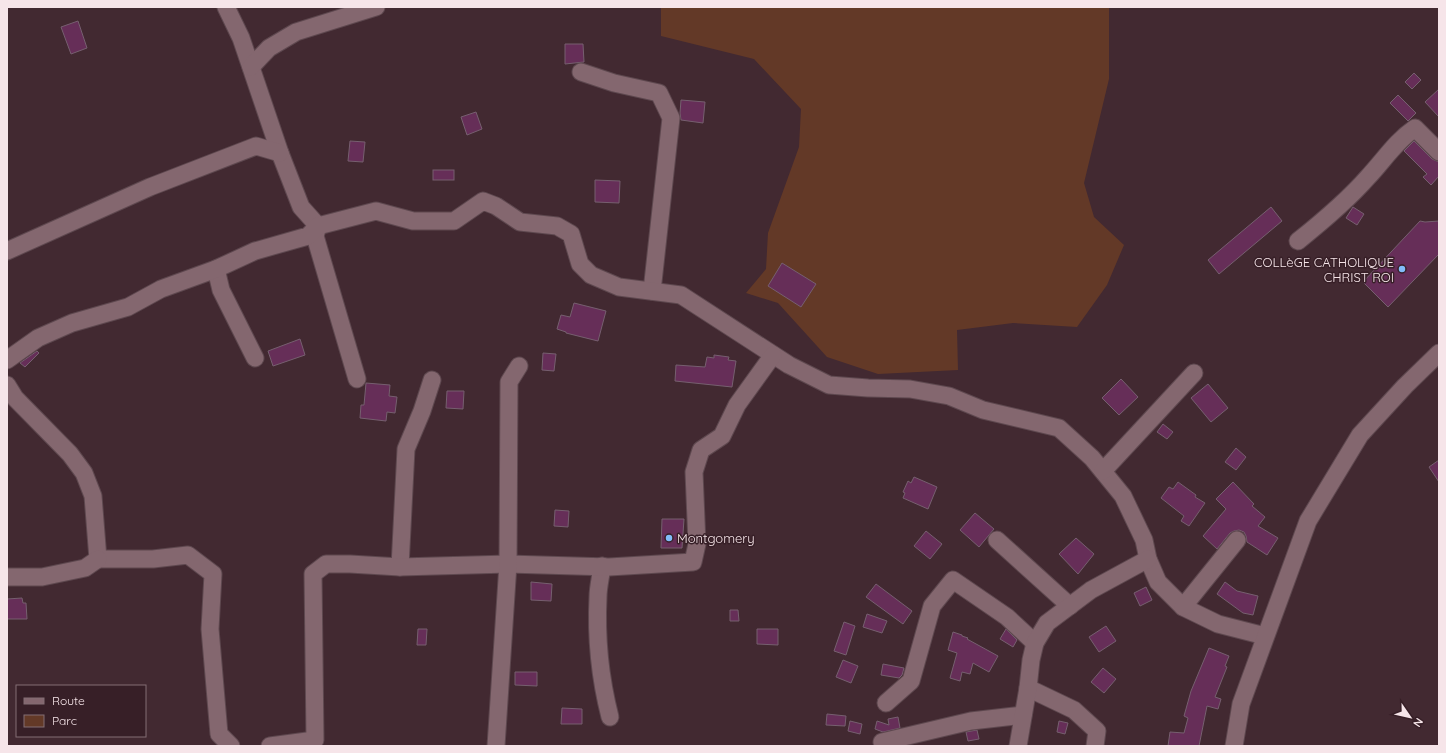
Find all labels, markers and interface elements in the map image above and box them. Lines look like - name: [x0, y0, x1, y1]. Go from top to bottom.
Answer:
- place label: COLLèGE CATHOLIQUE CHRIST ROI: [1254, 254, 1394, 285]
- marker: COLLèGE CATHOLIQUE CHRIST ROI: [1397, 264, 1407, 274]
- place label: Montgomery: [677, 530, 755, 546]
- marker: Montgomery: [664, 533, 674, 543]
- legend: [16, 685, 146, 737]
- text: Route: [52, 693, 85, 708]
- north arrow: [1390, 697, 1430, 737]
- text: Parc: [52, 713, 77, 728]
- text: N: [1410, 715, 1426, 730]

